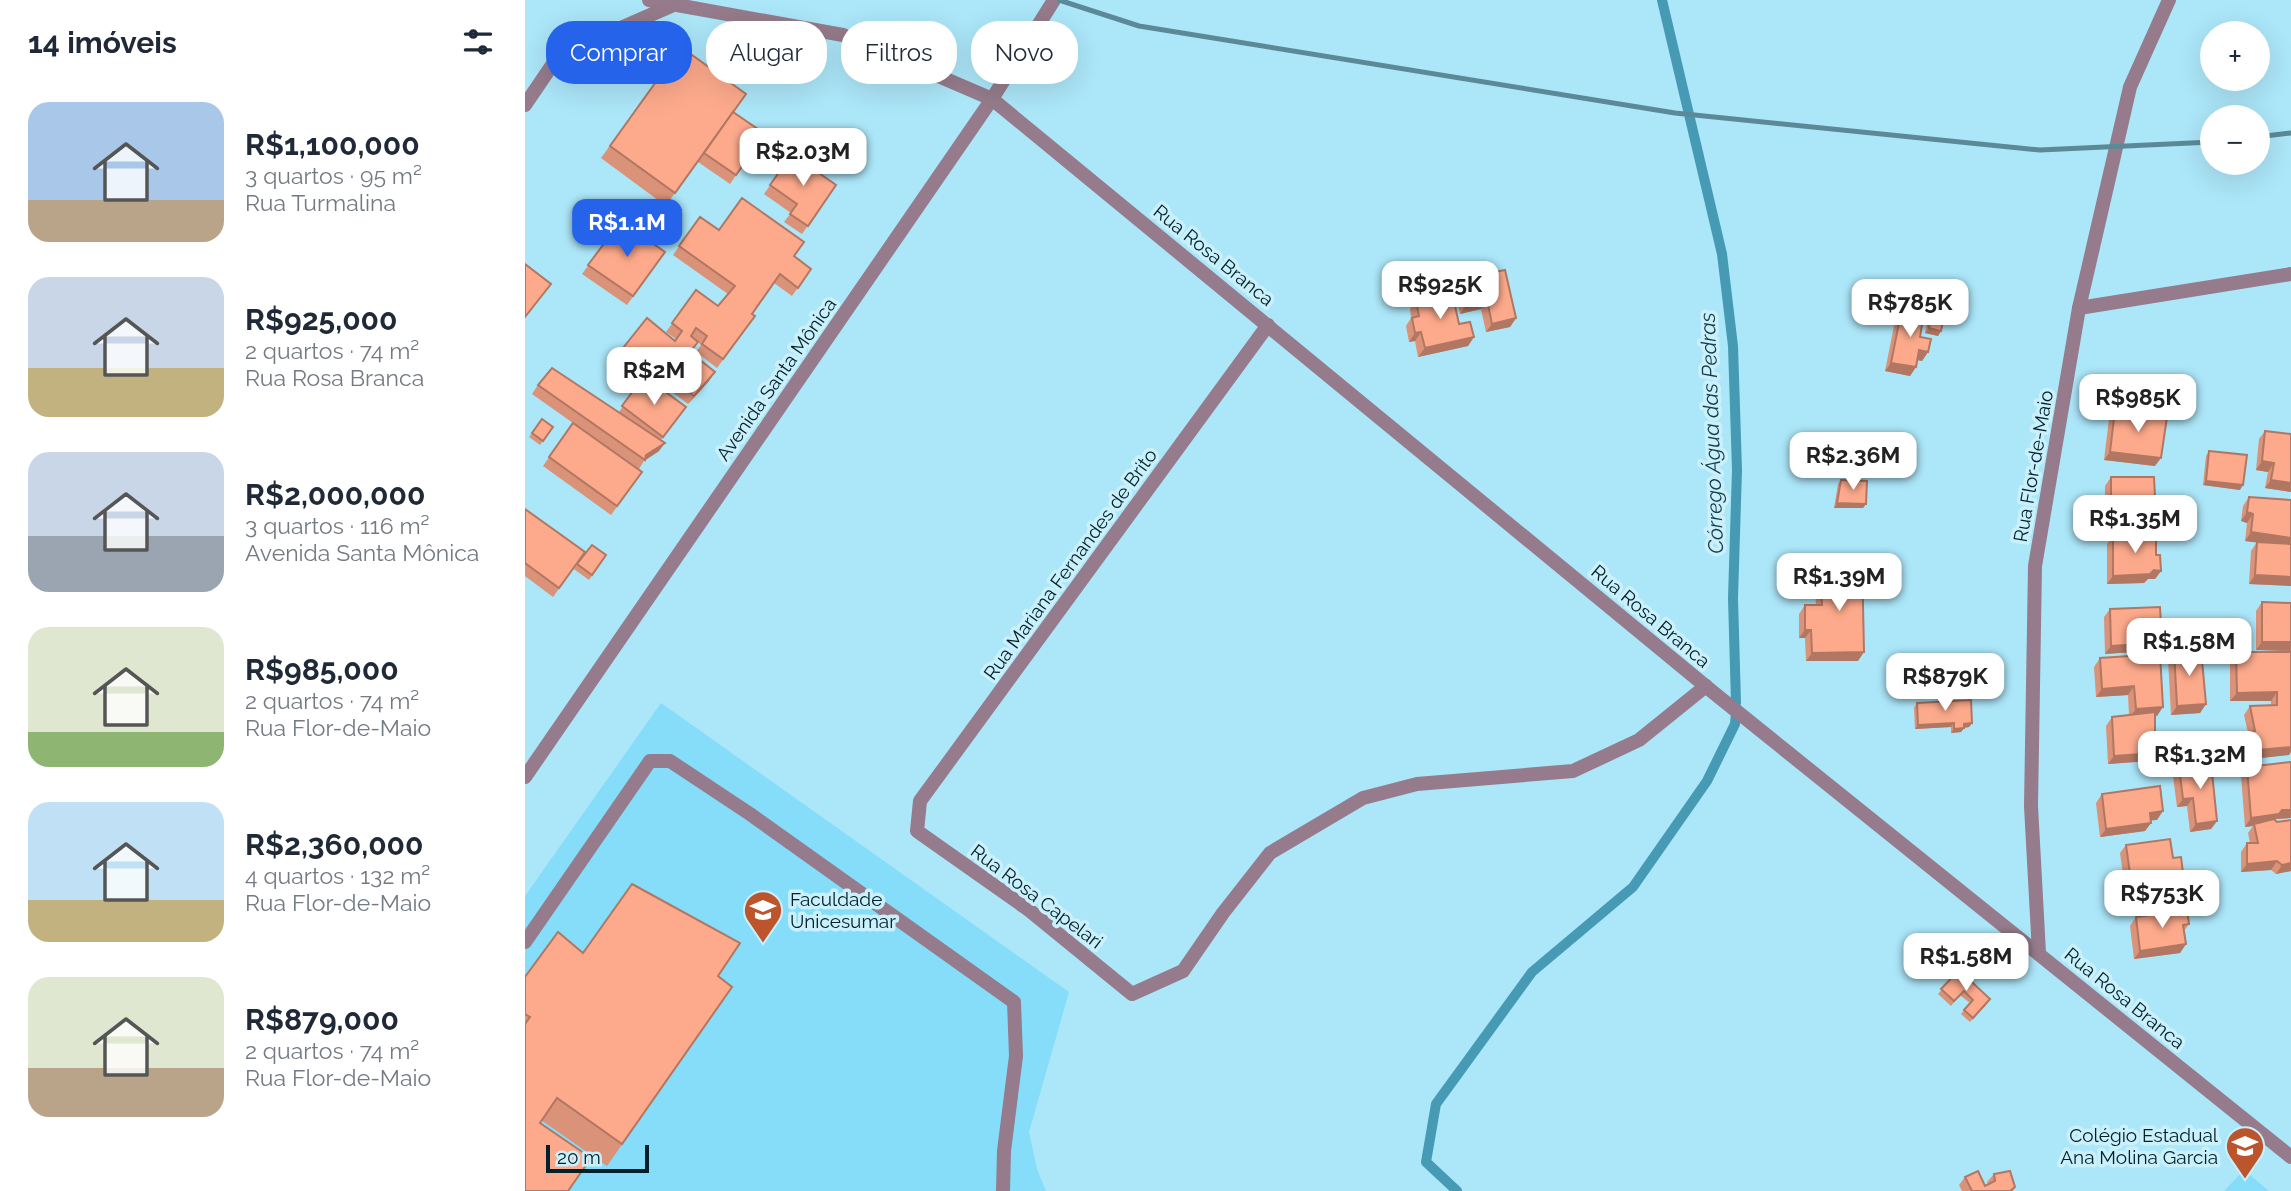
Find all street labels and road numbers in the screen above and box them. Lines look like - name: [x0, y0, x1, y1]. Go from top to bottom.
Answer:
- street label: Rua Rosa Branca: [1150, 200, 1278, 310]
- street label: Avenida Santa Mônica: [711, 293, 841, 465]
- street label: Rua Flor-de-Maio: [2009, 388, 2057, 544]
- street label: Rua Mariana Fernandes de Brito: [979, 444, 1161, 684]
- street label: Rua Rosa Branca: [1587, 560, 1715, 672]
- street label: Rua Rosa Capelari: [967, 839, 1107, 953]
- street label: Rua Rosa Branca: [2061, 943, 2189, 1053]

